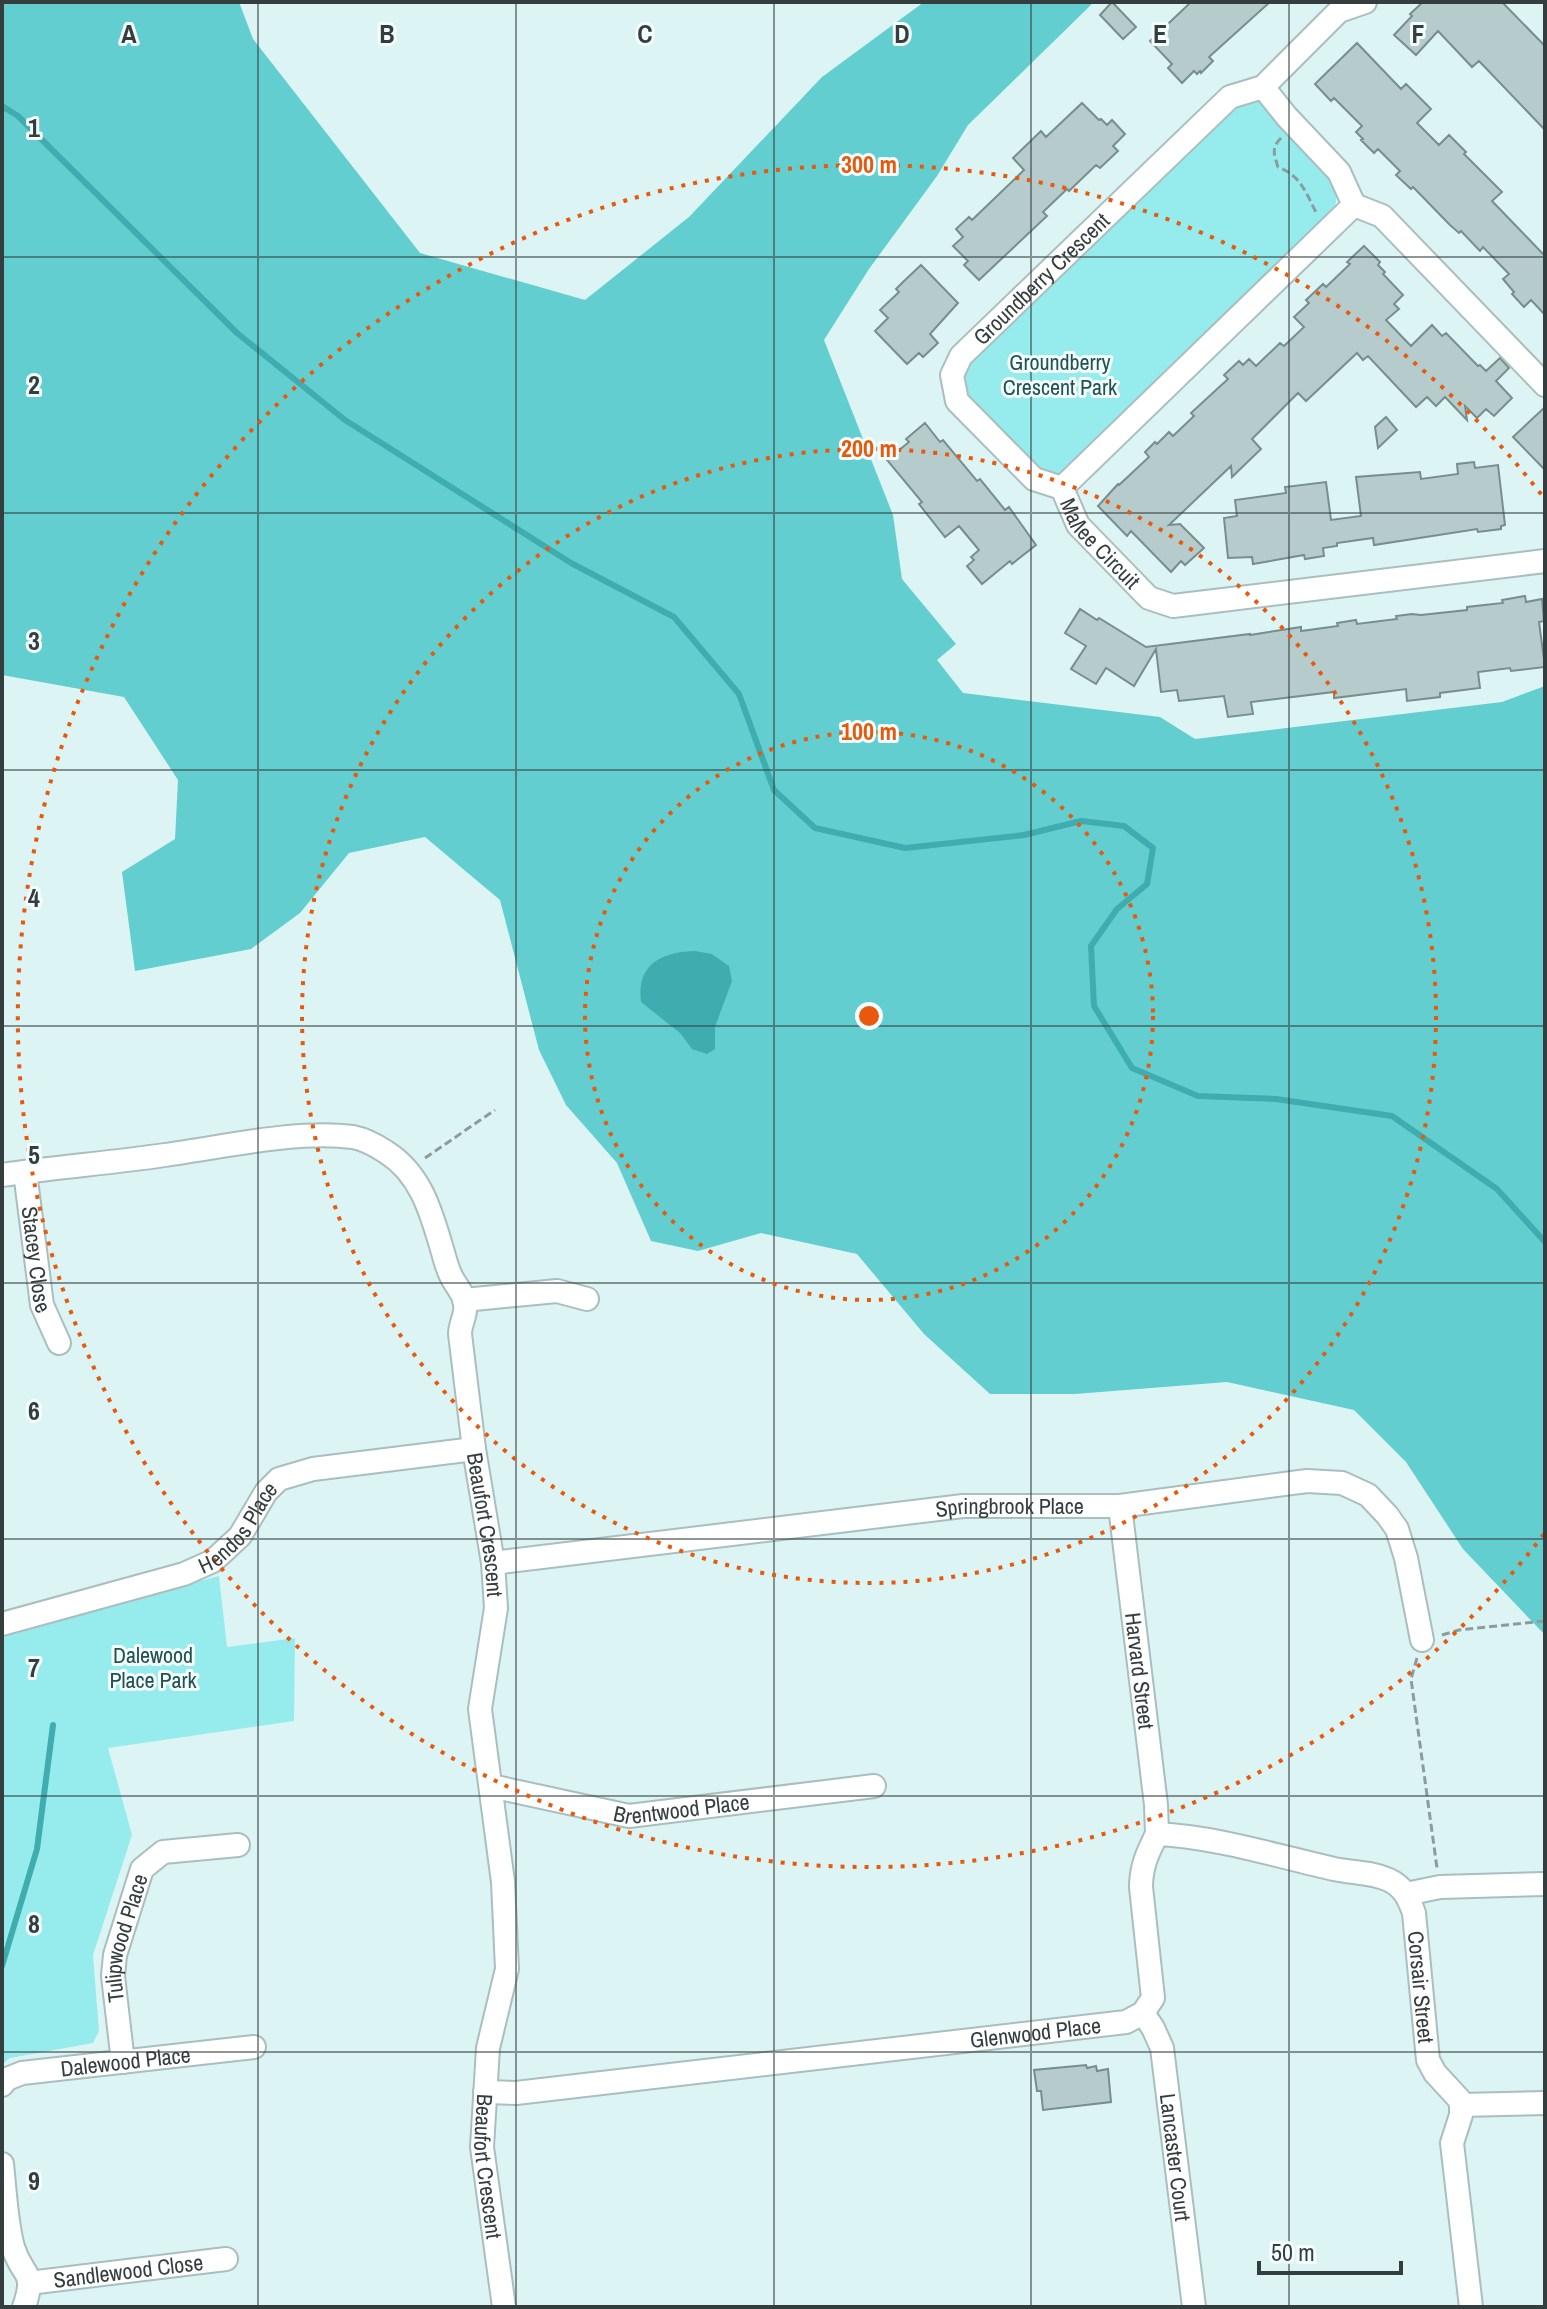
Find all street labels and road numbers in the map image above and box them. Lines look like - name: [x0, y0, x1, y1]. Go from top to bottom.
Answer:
- street label: Groundberry Crescent: [967, 206, 1116, 351]
- street label: Mallee Circuit: [1053, 493, 1147, 595]
- street label: Stacey Close: [15, 1205, 59, 1318]
- street label: Beaufort Crescent: [460, 1450, 510, 1598]
- street label: Hendos Place: [193, 1474, 284, 1581]
- street label: Springbrook Place: [934, 1491, 1084, 1524]
- street label: Harvard Street: [1118, 1611, 1162, 1731]
- street label: Brentwood Place: [611, 1786, 751, 1831]
- street label: Tulipwood Place: [98, 1870, 155, 2004]
- street label: Corsair Street: [1401, 1930, 1441, 2044]
- street label: Glenwood Place: [968, 2010, 1103, 2055]
- street label: Dalewood Place: [59, 2039, 192, 2084]
- street label: Lancaster Court: [1153, 2092, 1198, 2223]
- street label: Beaufort Crescent: [467, 2093, 509, 2241]
- street label: Sandlewood Close: [52, 2247, 205, 2295]

